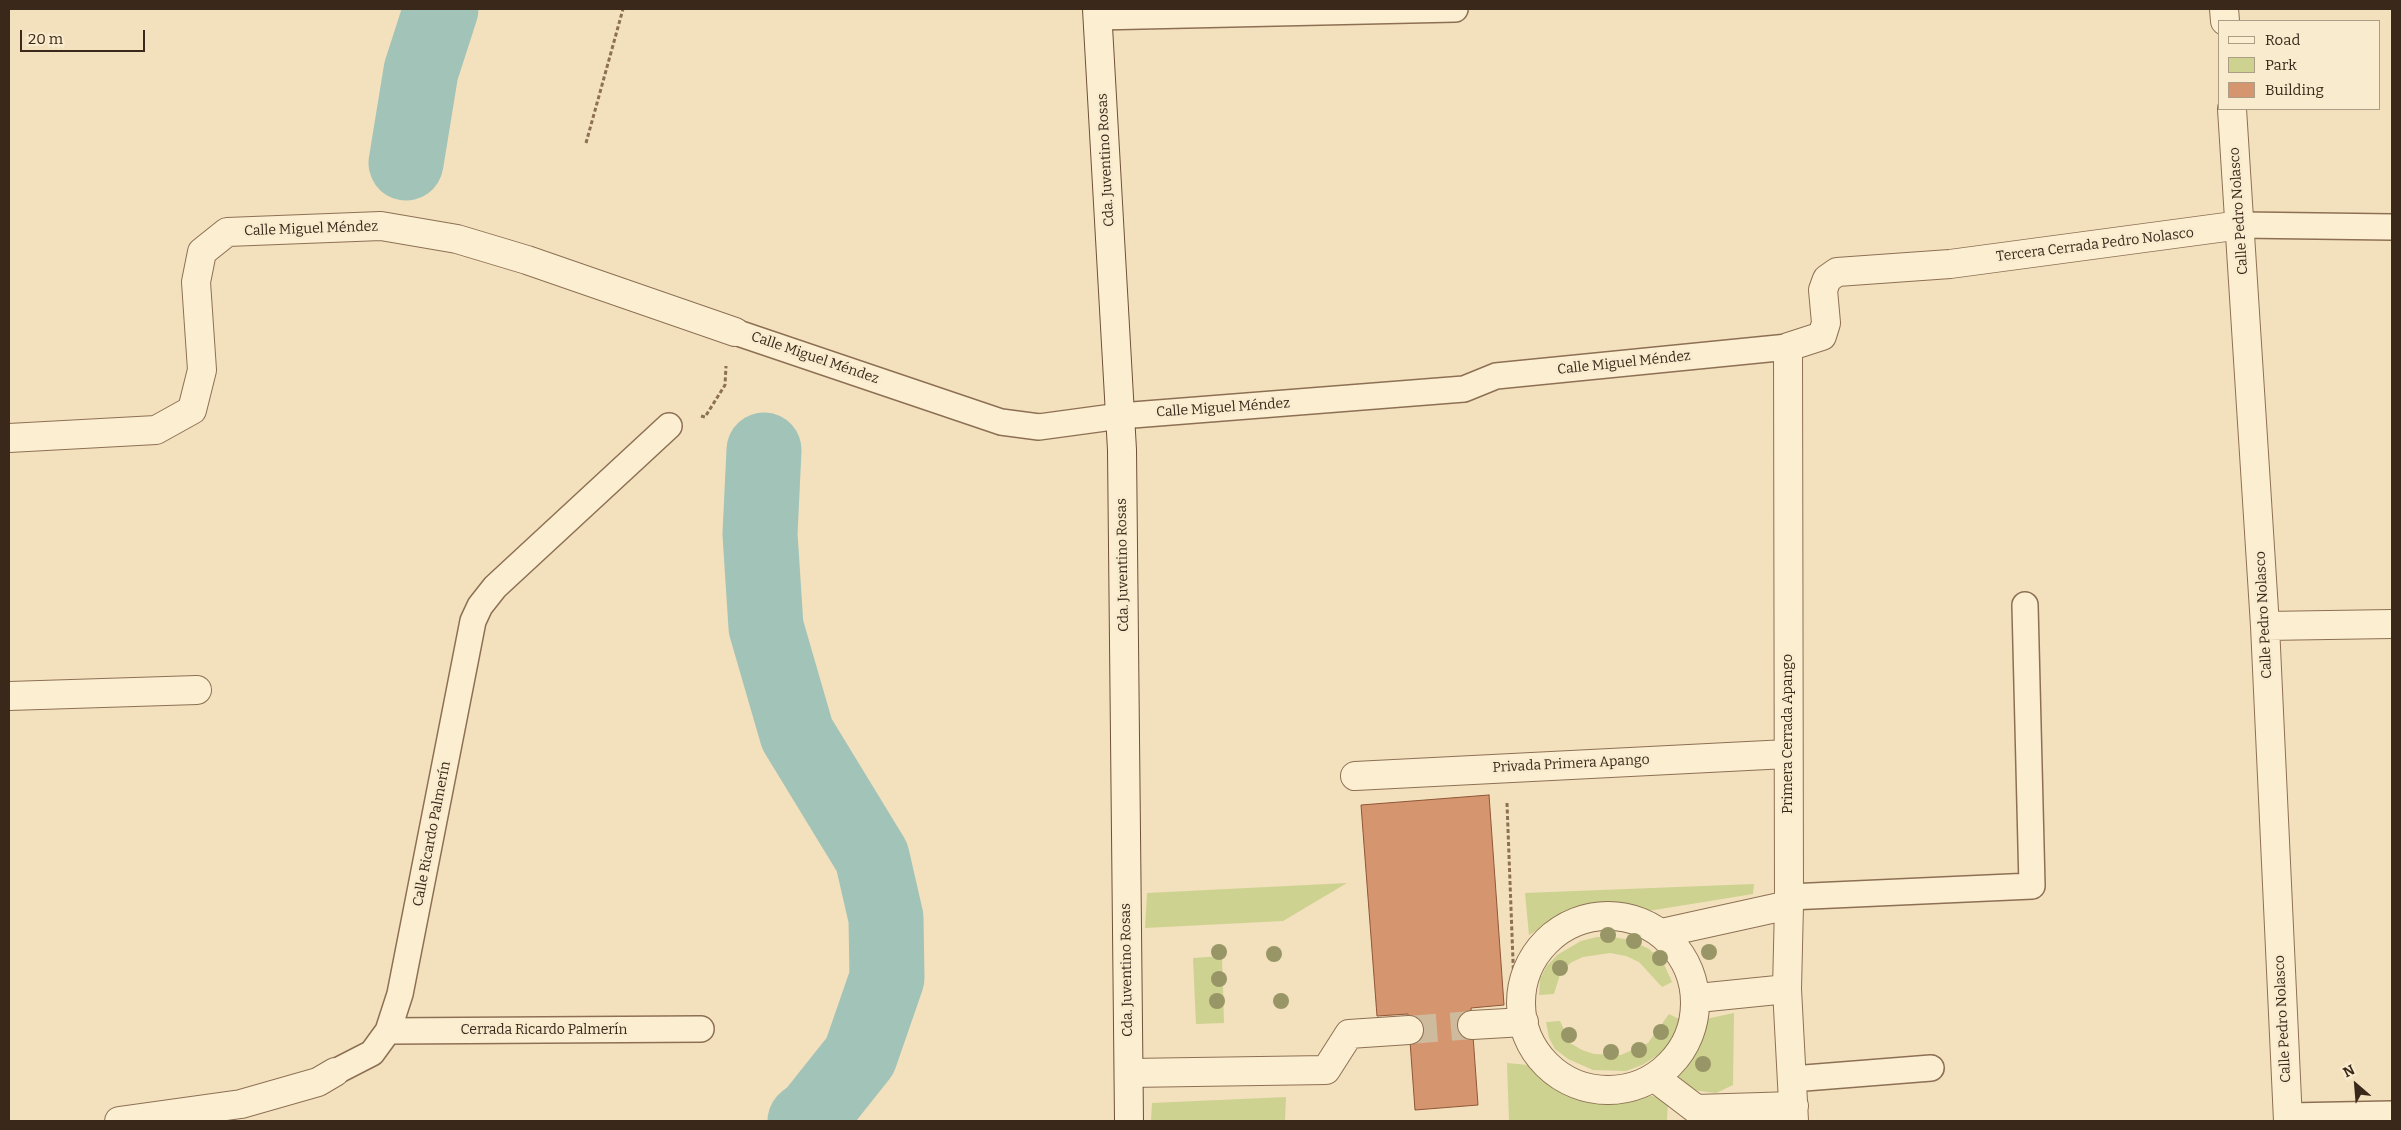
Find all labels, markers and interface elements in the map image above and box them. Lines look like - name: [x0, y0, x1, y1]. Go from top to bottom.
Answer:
- scale bar: [22, 20, 148, 52]
- legend: [2218, 20, 2381, 110]
- text: 20 m: [28, 30, 63, 48]
- text: Road: [2265, 31, 2300, 49]
- text: Park: [2265, 56, 2297, 74]
- text: Building: [2265, 81, 2324, 99]
- street label: Cda. Juventino Rosas: [1094, 93, 1118, 227]
- street label: Calle Pedro Nolasco: [2226, 147, 2252, 275]
- street label: Calle Miguel Méndez: [244, 218, 378, 240]
- street label: Tercera Cerrada Pedro Nolasco: [1995, 225, 2195, 265]
- street label: Calle Miguel Méndez: [749, 328, 881, 388]
- street label: Calle Miguel Méndez: [1556, 348, 1692, 378]
- street label: Calle Miguel Méndez: [1156, 395, 1290, 421]
- street label: Cda. Juventino Rosas: [1113, 498, 1133, 632]
- street label: Calle Pedro Nolasco: [2252, 551, 2276, 679]
- street label: Primera Cerrada Apango: [1780, 654, 1796, 814]
- street label: Privada Primera Apango: [1492, 751, 1650, 777]
- street label: Calle Ricardo Palmerín: [410, 760, 454, 908]
- street label: Cda. Juventino Rosas: [1117, 903, 1137, 1037]
- street label: Calle Pedro Nolasco: [2271, 955, 2295, 1083]
- street label: Cerrada Ricardo Palmerín: [461, 1022, 627, 1038]
- north arrow: [2331, 1060, 2381, 1110]
- text: N: [2340, 1061, 2358, 1081]

